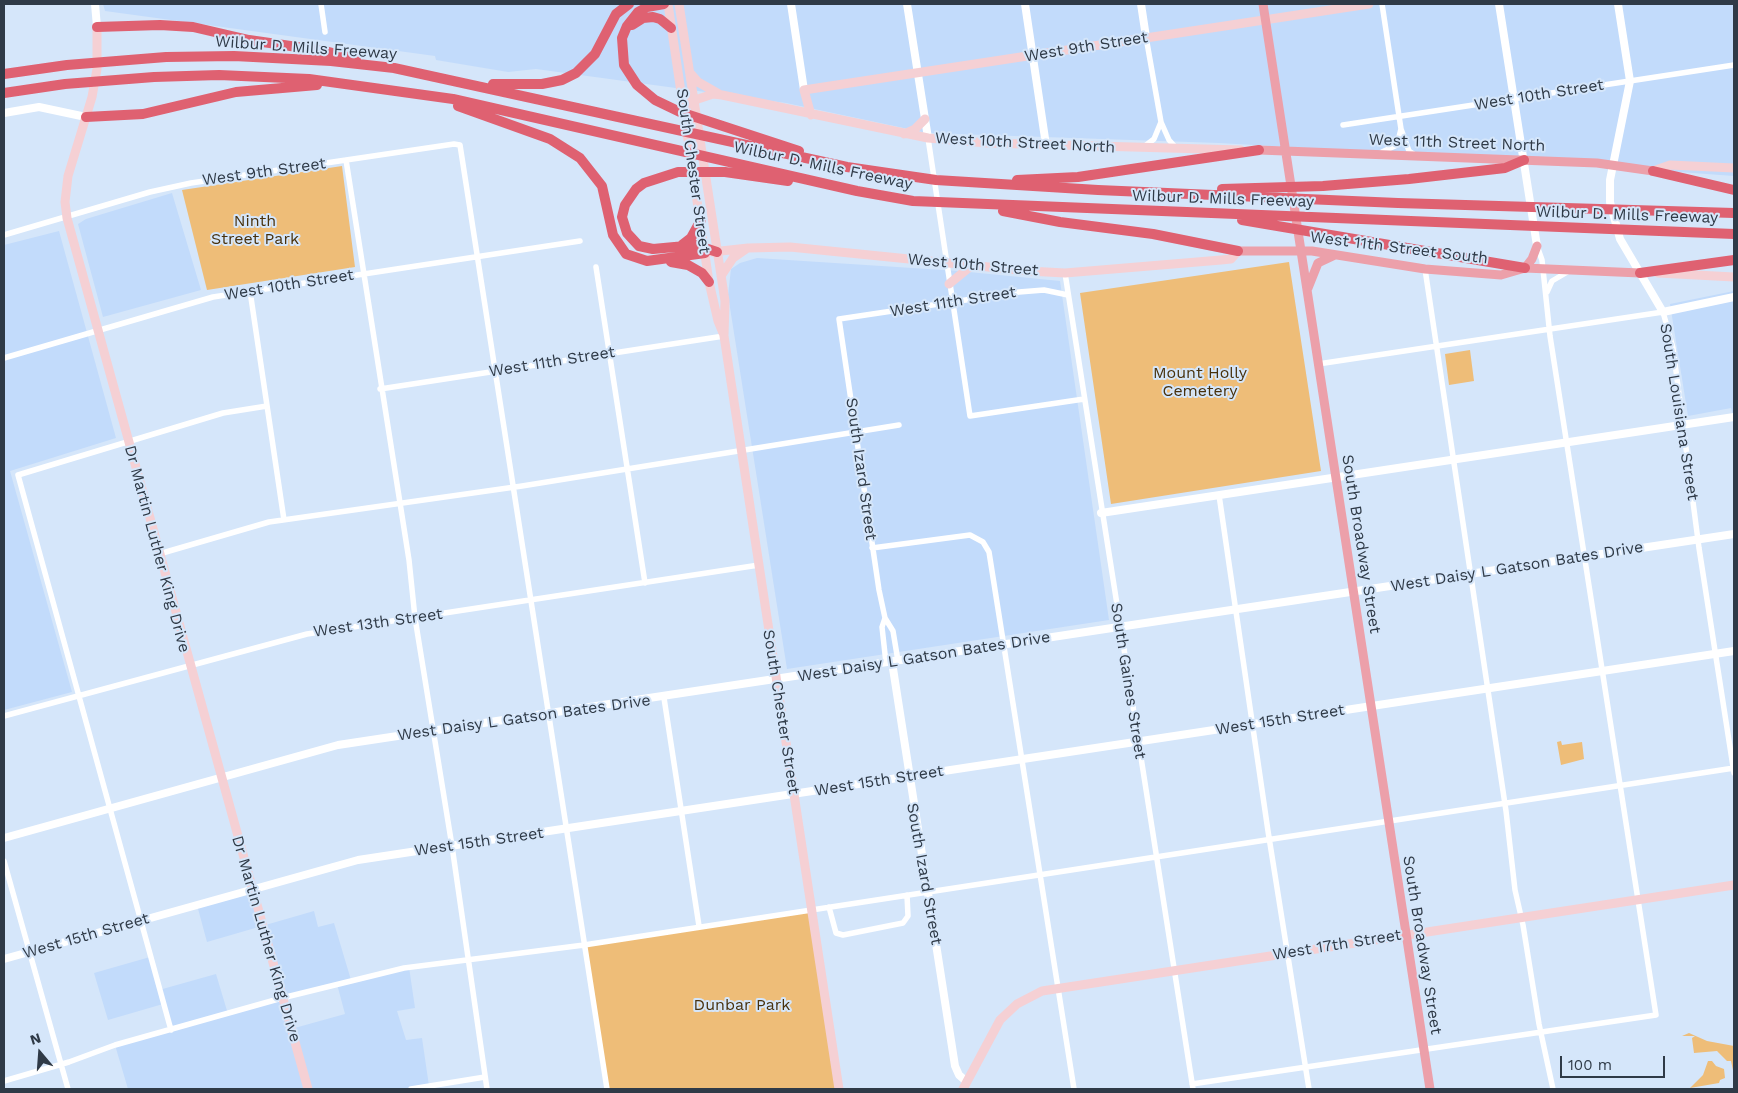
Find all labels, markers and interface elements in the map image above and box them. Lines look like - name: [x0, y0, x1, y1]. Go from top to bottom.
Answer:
- street label: West 9th Street: [1023, 28, 1149, 66]
- street label: Wilbur D. Mills Freeway: [214, 32, 398, 64]
- street label: West 10th Street: [1473, 75, 1605, 115]
- street label: South Chester Street: [672, 87, 714, 255]
- street label: West 10th Street North: [934, 129, 1116, 157]
- street label: West 11th Street North: [1368, 130, 1546, 156]
- street label: Wilbur D. Mills Freeway: [732, 138, 914, 194]
- street label: West 9th Street: [201, 154, 327, 190]
- street label: Wilbur D. Mills Freeway: [1131, 186, 1315, 212]
- street label: Wilbur D. Mills Freeway: [1535, 202, 1719, 228]
- park label: Ninth Street Park: [211, 211, 299, 249]
- street label: West 11th Street South: [1309, 228, 1489, 268]
- street label: West 10th Street: [907, 250, 1039, 280]
- street label: West 10th Street: [223, 265, 355, 305]
- street label: West 11th Street: [889, 283, 1017, 321]
- street label: South Louisiana Street: [1656, 322, 1702, 502]
- street label: West 11th Street: [488, 343, 616, 381]
- park label: Mount Holly Cemetery: [1153, 363, 1247, 401]
- street label: South Izard Street: [841, 396, 881, 542]
- street label: Dr Martin Luther King Drive: [120, 443, 194, 655]
- street label: South Broadway Street: [1337, 453, 1385, 635]
- street label: West Daisy L Gatson Bates Drive: [1389, 538, 1645, 596]
- street label: South Gaines Street: [1106, 602, 1150, 760]
- street label: West 13th Street: [312, 604, 444, 642]
- street label: South Chester Street: [759, 628, 803, 796]
- street label: West Daisy L Gatson Bates Drive: [796, 628, 1052, 686]
- street label: West Daisy L Gatson Bates Drive: [396, 691, 652, 745]
- street label: West 15th Street: [1214, 700, 1346, 740]
- street label: West 15th Street: [813, 761, 945, 801]
- street label: South Izard Street: [902, 801, 946, 947]
- street label: West 15th Street: [413, 823, 545, 861]
- street label: Dr Martin Luther King Drive: [227, 834, 305, 1044]
- street label: South Broadway Street: [1398, 854, 1446, 1036]
- street label: West 15th Street: [21, 909, 151, 963]
- street label: West 17th Street: [1271, 925, 1403, 965]
- park label: Dunbar Park: [694, 995, 790, 1015]
- north arrow: [15, 1028, 65, 1078]
- text: N: [28, 1030, 43, 1048]
- scale bar: [1563, 1046, 1668, 1078]
- text: 100 m: [1568, 1056, 1612, 1074]

